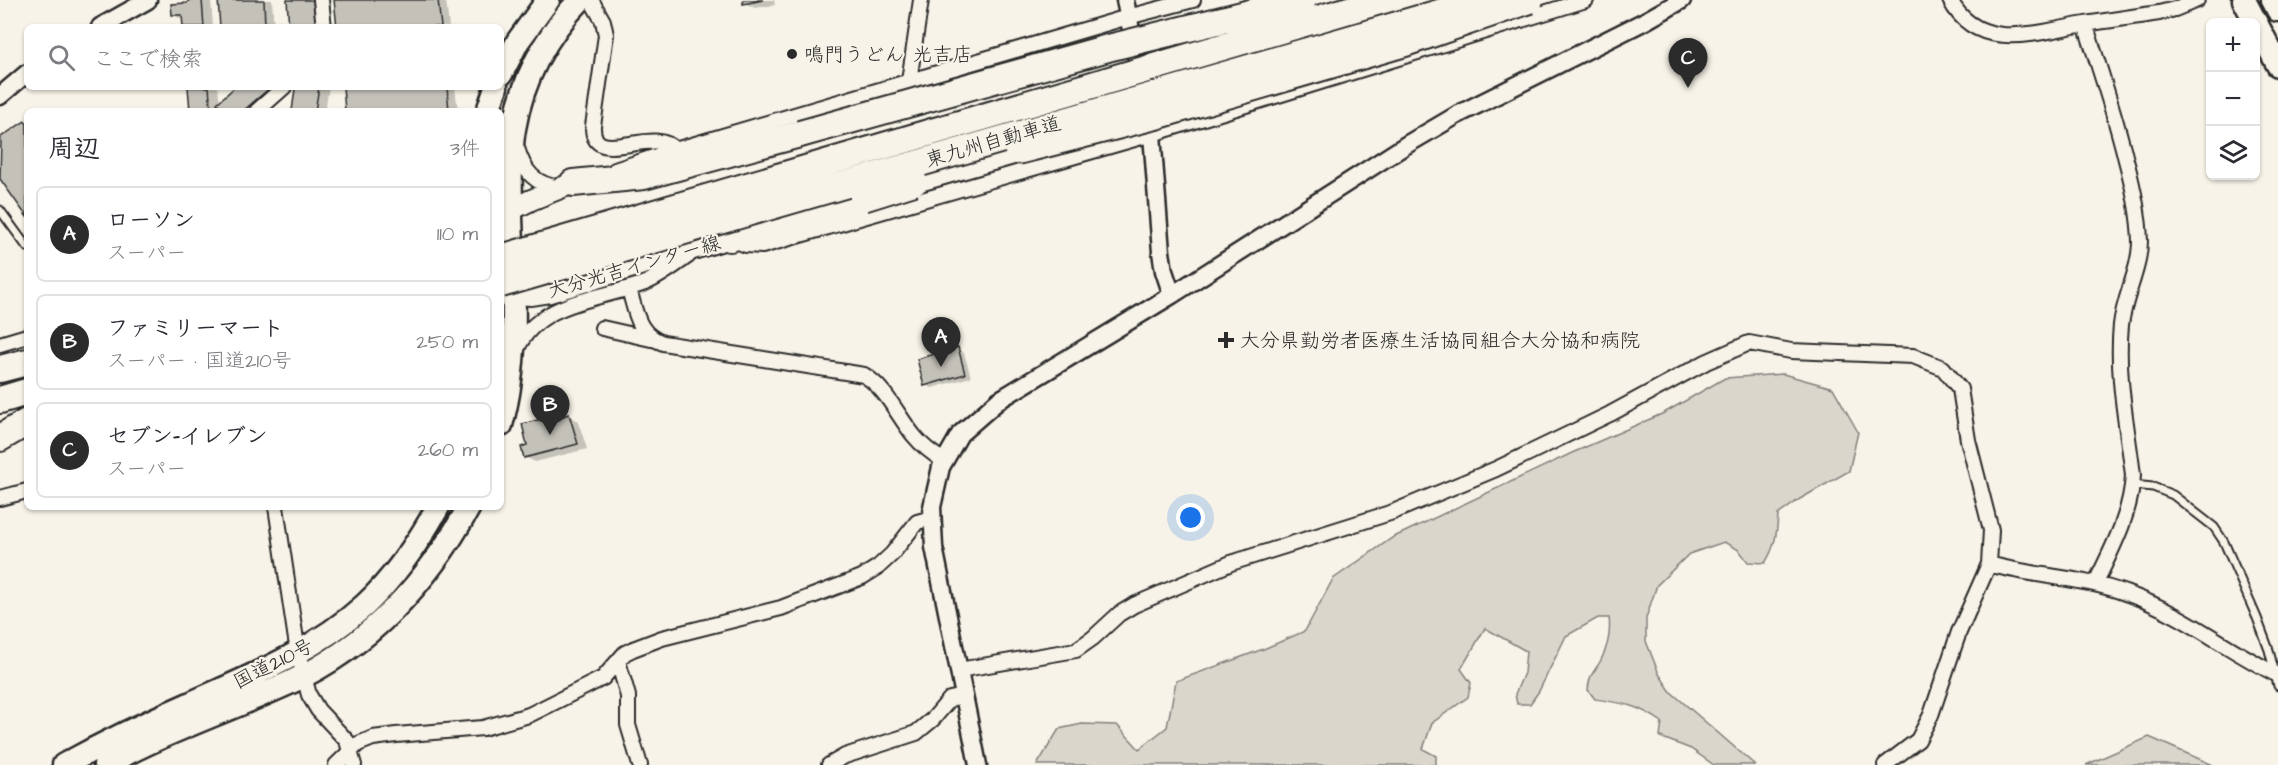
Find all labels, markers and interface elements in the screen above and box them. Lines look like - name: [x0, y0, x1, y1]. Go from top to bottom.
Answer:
- map controls: [2206, 18, 2260, 180]
- button: +: [2206, 18, 2260, 72]
- search box: [24, 24, 504, 90]
- pin: C: [1668, 38, 1708, 88]
- icon: search: [45, 41, 78, 74]
- place label: 鳴門うどん 光吉店: [804, 41, 972, 69]
- text: ここで検索: [93, 44, 203, 75]
- marker: 鳴門うどん 光吉店: [785, 47, 799, 61]
- button: −: [2206, 72, 2260, 126]
- street label: 東九州自動車道: [922, 109, 1064, 175]
- button: layers: [2206, 126, 2260, 180]
- text: 周辺: [48, 131, 100, 167]
- text: 3件: [450, 135, 480, 163]
- text: ローソン: [107, 205, 195, 236]
- text: A: [63, 220, 76, 248]
- text: 110 m: [437, 220, 478, 248]
- street label: 大分光吉インター線: [544, 229, 724, 305]
- text: スーパー: [107, 239, 186, 267]
- text: ファミリーマート: [107, 313, 284, 344]
- pin: A: [922, 318, 960, 367]
- place label: 大分県勤労者医療生活協同組合大分協和病院: [1240, 327, 1640, 355]
- text: B: [62, 328, 77, 356]
- text: 250 m: [416, 328, 478, 356]
- marker: 大分県勤労者医療生活協同組合大分協和病院: [1217, 331, 1235, 349]
- text: スーパー · 国道210号: [107, 347, 292, 375]
- pin: B: [530, 386, 570, 435]
- text: セブン-イレブン: [107, 421, 268, 452]
- text: C: [62, 436, 77, 464]
- text: 260 m: [418, 436, 478, 464]
- text: スーパー: [107, 455, 186, 483]
- your location: [1176, 503, 1205, 532]
- street label: 国道210号: [229, 632, 318, 696]

